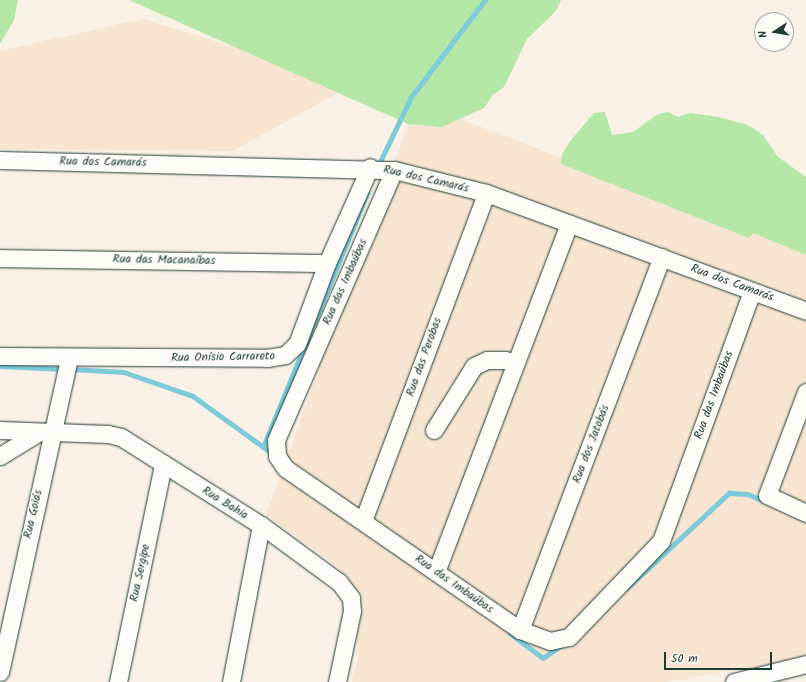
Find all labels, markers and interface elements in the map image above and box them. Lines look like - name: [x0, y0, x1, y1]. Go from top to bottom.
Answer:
- north arrow: [754, 12, 794, 52]
- text: N: [754, 29, 773, 40]
- street label: Rua dos Camarás: [59, 154, 147, 170]
- street label: Rua dos Camarás: [382, 162, 470, 196]
- street label: Rua das Imbaúbas: [320, 237, 370, 327]
- street label: Rua das Macanaíbas: [113, 252, 215, 268]
- street label: Rua dos Camarás: [689, 261, 775, 305]
- street label: Rua das Perobas: [403, 315, 445, 399]
- street label: Rua Onísio Carrareto: [171, 349, 275, 365]
- street label: Rua das Imbaúbas: [691, 349, 737, 441]
- street label: Rua dos Jatobás: [569, 403, 613, 485]
- street label: Rua Bahia: [199, 483, 251, 523]
- street label: Rua Goiás: [20, 488, 46, 540]
- street label: Rua Sergipe: [127, 543, 153, 603]
- street label: Rua das Imbaúbas: [412, 552, 496, 616]
- scale bar: [666, 644, 774, 670]
- text: 50 m: [671, 649, 698, 668]

